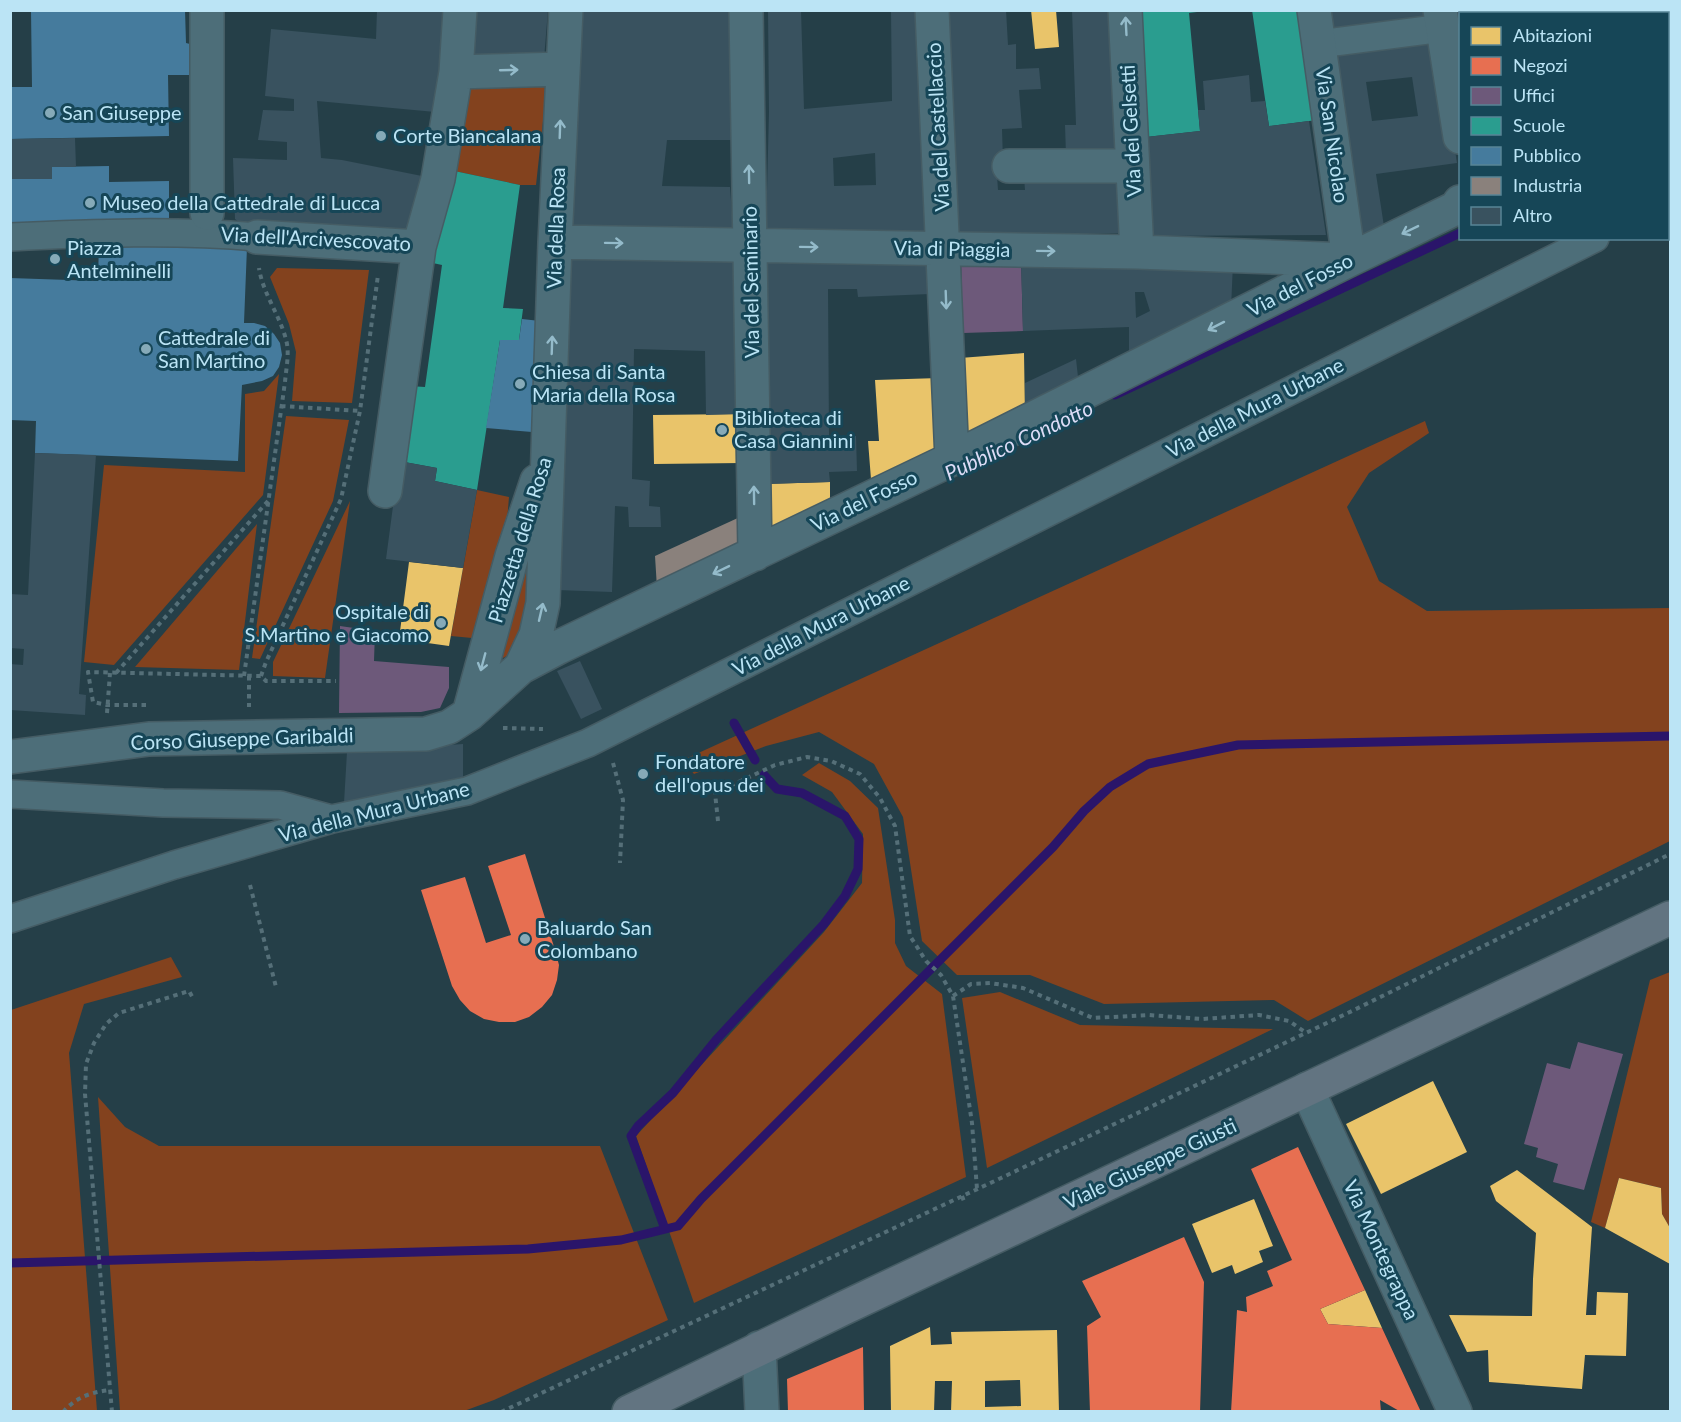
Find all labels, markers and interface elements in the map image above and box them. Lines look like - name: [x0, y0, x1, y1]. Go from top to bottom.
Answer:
- legend: [1459, 12, 1669, 240]
- one-way arrow: [1121, 17, 1132, 37]
- text: Abitazioni: [1513, 24, 1592, 46]
- street label: Via del Castellaccio: [921, 42, 953, 212]
- text: Negozi: [1513, 54, 1568, 76]
- street label: Via dei Gelsetti: [1115, 64, 1145, 198]
- one-way arrow: [499, 65, 519, 76]
- street label: Via San Nicolao: [1312, 65, 1354, 204]
- text: Uffici: [1513, 84, 1555, 106]
- place label: San Giuseppe: [62, 100, 182, 124]
- marker: San Giuseppe: [43, 106, 57, 120]
- text: Scuole: [1513, 114, 1565, 136]
- one-way arrow: [554, 120, 565, 140]
- place label: Corte Biancalana: [393, 123, 541, 147]
- marker: Corte Biancalana: [374, 129, 388, 143]
- text: Pubblico: [1513, 144, 1581, 166]
- one-way arrow: [743, 165, 755, 185]
- street label: Via della Rosa: [541, 167, 569, 289]
- text: Industria: [1513, 174, 1582, 196]
- place label: Museo della Cattedrale di Lucca: [102, 190, 380, 214]
- marker: Museo della Cattedrale di Lucca: [83, 196, 97, 210]
- text: Altro: [1513, 204, 1552, 226]
- street label: Via del Seminario: [737, 206, 763, 358]
- street label: Via dell'Arcivescovato: [220, 221, 412, 255]
- one-way arrow: [1401, 225, 1419, 237]
- place label: Piazza Antelminelli: [67, 235, 171, 282]
- street label: Via di Piaggia: [893, 235, 1011, 261]
- one-way arrow: [603, 238, 623, 249]
- one-way arrow: [798, 241, 818, 253]
- one-way arrow: [1035, 245, 1055, 257]
- street label: Via del Fosso: [1243, 247, 1356, 321]
- marker: Piazza Antelminelli: [48, 252, 62, 266]
- one-way arrow: [940, 289, 951, 309]
- one-way arrow: [1208, 321, 1226, 332]
- place label: Cattedrale di San Martino: [158, 325, 270, 372]
- one-way arrow: [547, 336, 558, 356]
- marker: Cattedrale di San Martino: [139, 342, 153, 356]
- street label: Via della Mura Urbane: [1162, 352, 1347, 462]
- place label: Chiesa di Santa Maria della Rosa: [532, 359, 675, 406]
- marker: Chiesa di Santa Maria della Rosa: [513, 377, 527, 391]
- water label: Pubblico Condotto: [940, 394, 1097, 485]
- place label: Biblioteca di Casa Giannini: [734, 405, 853, 452]
- marker: Biblioteca di Casa Giannini: [715, 423, 729, 437]
- street label: Piazzetta della Rosa: [482, 454, 556, 625]
- street label: Via del Fosso: [806, 464, 921, 536]
- one-way arrow: [749, 486, 760, 506]
- one-way arrow: [713, 565, 731, 576]
- street label: Via della Mura Urbane: [728, 570, 913, 680]
- place label: Ospitale di S.Martino e Giacomo: [245, 599, 429, 646]
- one-way arrow: [536, 603, 547, 623]
- marker: Ospitale di S.Martino e Giacomo: [434, 616, 448, 630]
- one-way arrow: [477, 652, 488, 671]
- street label: Corso Giuseppe Garibaldi: [130, 722, 354, 754]
- place label: Fondatore dell'opus dei: [655, 749, 764, 796]
- marker: Fondatore dell'opus dei: [636, 767, 650, 781]
- street label: Via della Mura Urbane: [276, 776, 472, 846]
- place label: Baluardo San Colombano: [537, 915, 652, 962]
- marker: Baluardo San Colombano: [518, 932, 532, 946]
- street label: Viale Giuseppe Giusti: [1059, 1113, 1240, 1214]
- street label: Via Montegrappa: [1339, 1176, 1425, 1323]

